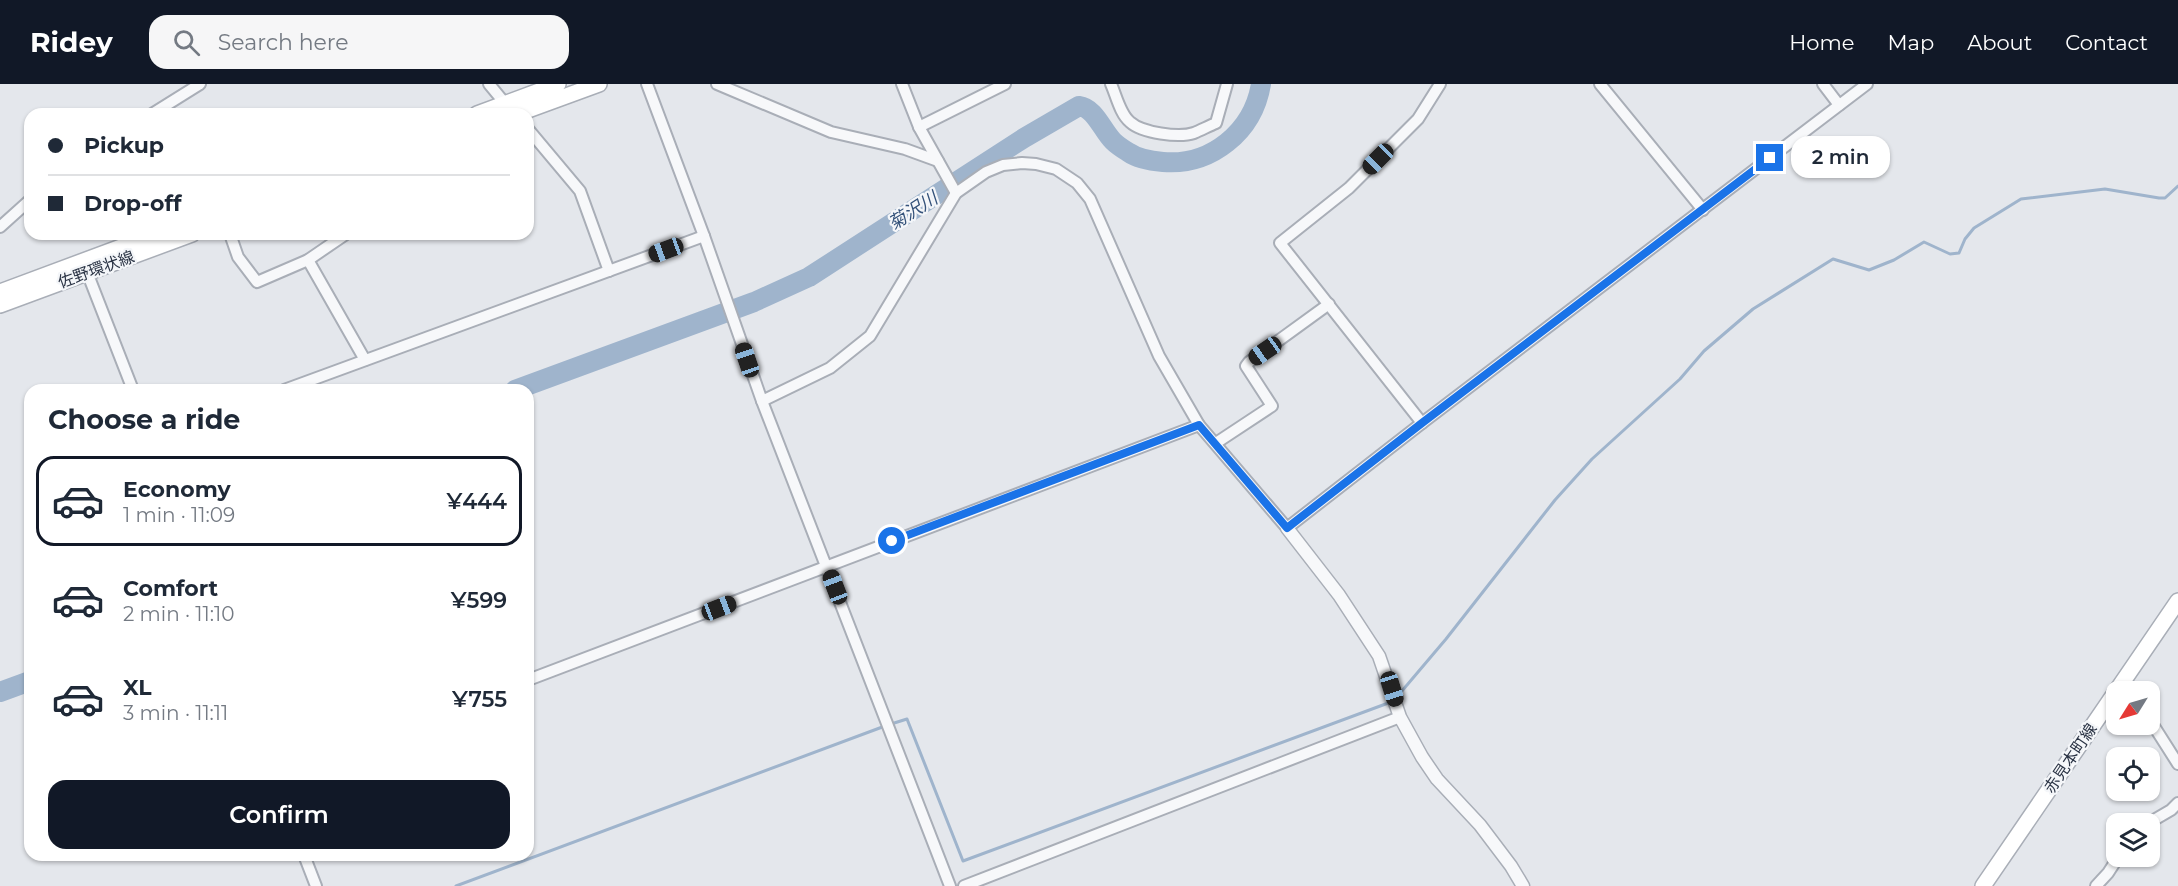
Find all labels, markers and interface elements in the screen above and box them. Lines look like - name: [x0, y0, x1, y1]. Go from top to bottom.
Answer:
- search box: [149, 15, 569, 69]
- text: Ridey: [30, 25, 113, 59]
- icon: search: [170, 26, 203, 59]
- text: Search here: [218, 29, 349, 56]
- text: Home: [1789, 30, 1854, 55]
- text: Map: [1887, 30, 1934, 55]
- text: About: [1967, 30, 2032, 55]
- text: Contact: [2065, 30, 2148, 55]
- text: Pickup: [84, 132, 164, 159]
- callout: 2 min: [1791, 137, 1890, 179]
- car: [1359, 140, 1397, 178]
- route end: [1756, 144, 1783, 171]
- text: 2 min: [1812, 145, 1869, 169]
- water label: 菊沢川: [884, 186, 943, 235]
- text: Drop-off: [84, 190, 182, 217]
- car: [646, 235, 686, 265]
- street label: 佐野環状線: [55, 247, 137, 292]
- car: [1245, 333, 1285, 369]
- car: [733, 340, 761, 380]
- text: Choose a ride: [48, 403, 240, 436]
- icon: car: [51, 474, 105, 528]
- text: Economy: [123, 476, 231, 503]
- text: ¥444: [447, 488, 507, 515]
- text: 1 min · 11:09: [123, 503, 235, 527]
- route start: [878, 527, 905, 554]
- car: [820, 567, 850, 607]
- icon: car: [51, 573, 105, 627]
- text: Comfort: [123, 575, 218, 602]
- text: ¥599: [451, 587, 507, 614]
- car: [699, 593, 739, 623]
- text: 2 min · 11:10: [123, 602, 234, 626]
- car: [1378, 669, 1406, 709]
- icon: car: [51, 672, 105, 726]
- text: XL: [123, 674, 152, 701]
- north arrow: [2106, 681, 2160, 735]
- map controls: [2106, 681, 2160, 867]
- text: ¥755: [452, 686, 507, 713]
- text: 3 min · 11:11: [123, 701, 228, 725]
- street label: 赤見本町線: [2040, 720, 2101, 797]
- button: locate: [2106, 747, 2160, 801]
- button: Confirm: [48, 780, 510, 849]
- button: layers: [2106, 813, 2160, 867]

